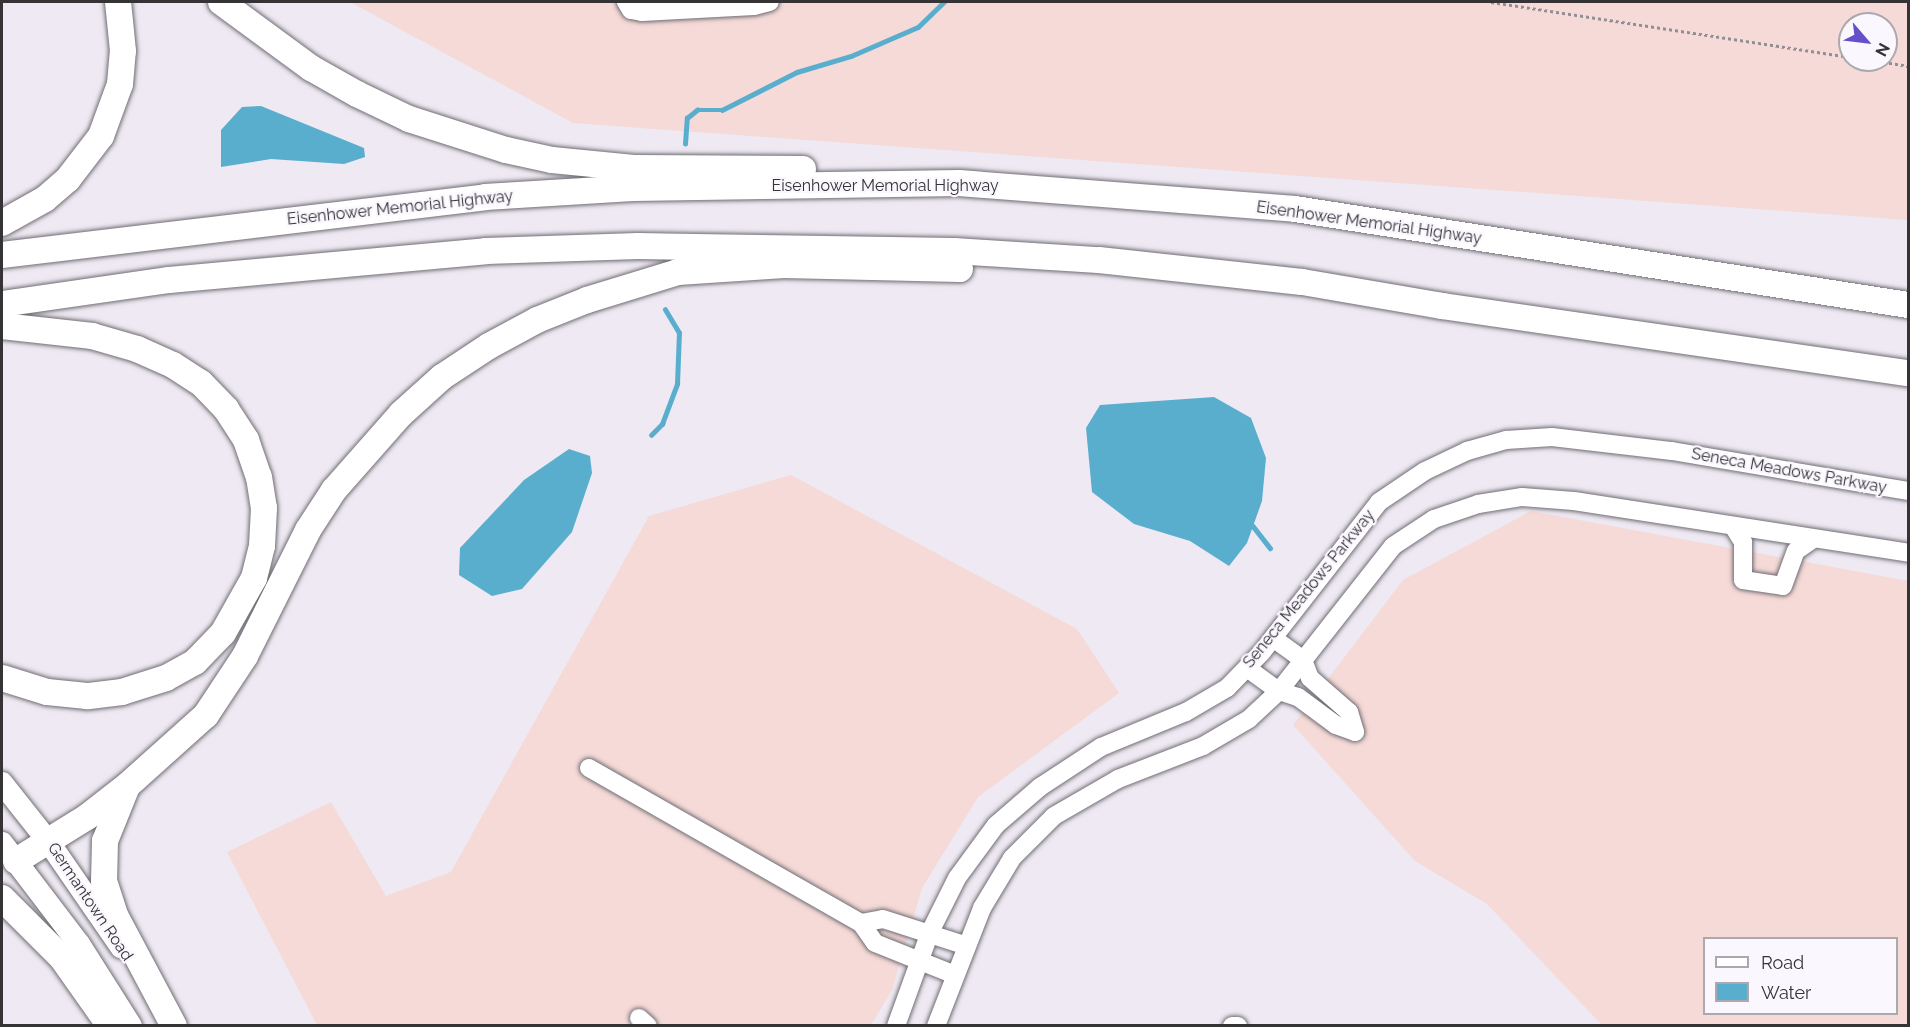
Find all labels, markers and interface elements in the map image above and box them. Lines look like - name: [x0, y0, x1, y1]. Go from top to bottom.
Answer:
- north arrow: [1838, 12, 1898, 72]
- text: N: [1871, 40, 1894, 60]
- street label: Eisenhower Memorial Highway: [771, 176, 999, 196]
- street label: Eisenhower Memorial Highway: [286, 187, 514, 229]
- street label: Eisenhower Memorial Highway: [1255, 198, 1483, 248]
- street label: Seneca Meadows Parkway: [1690, 444, 1888, 498]
- street label: Seneca Meadows Parkway: [1239, 506, 1379, 672]
- street label: Germantown Road: [43, 839, 137, 965]
- legend: [1703, 937, 1898, 1015]
- text: Road: [1761, 952, 1804, 973]
- text: Water: [1761, 982, 1811, 1003]

